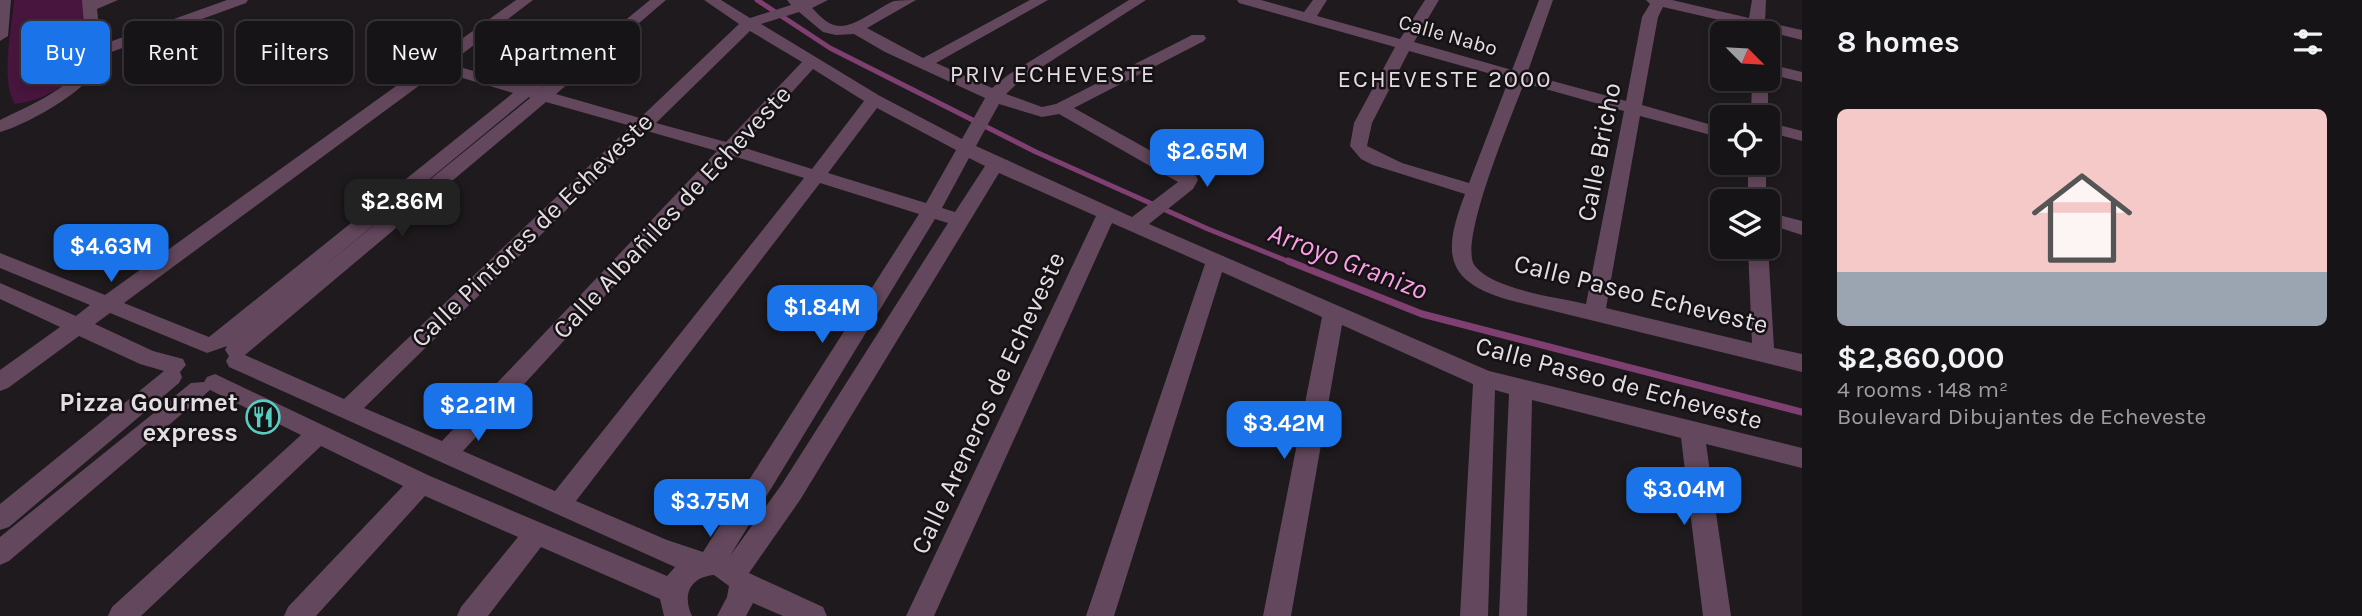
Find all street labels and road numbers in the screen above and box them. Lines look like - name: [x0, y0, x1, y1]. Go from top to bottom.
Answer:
- street label: Calle Nabo: [1396, 9, 1500, 61]
- street label: Calle Albañiles de Echeveste: [546, 79, 798, 345]
- street label: Calle Bricho: [1570, 80, 1628, 224]
- street label: Calle Pintores de Echeveste: [405, 106, 659, 354]
- street label: Calle Areneros de Echeveste: [904, 247, 1072, 559]
- street label: Calle Paseo Echeveste: [1511, 247, 1771, 341]
- street label: Calle Paseo de Echeveste: [1472, 330, 1766, 436]

